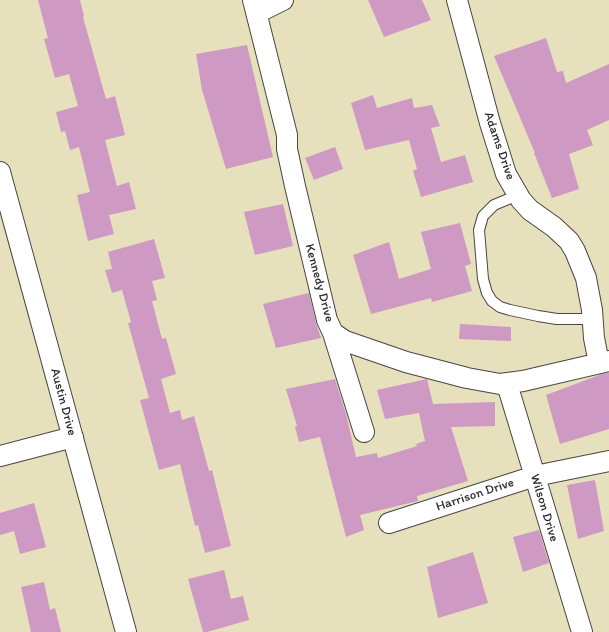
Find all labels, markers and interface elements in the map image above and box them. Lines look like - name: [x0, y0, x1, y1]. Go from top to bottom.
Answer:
- street label: Adams Drive: [480, 110, 518, 182]
- street label: Kennedy Drive: [301, 242, 337, 324]
- street label: Austin Drive: [47, 367, 79, 437]
- street label: Wilson Drive: [526, 472, 562, 544]
- street label: Harrison Drive: [434, 475, 516, 515]

